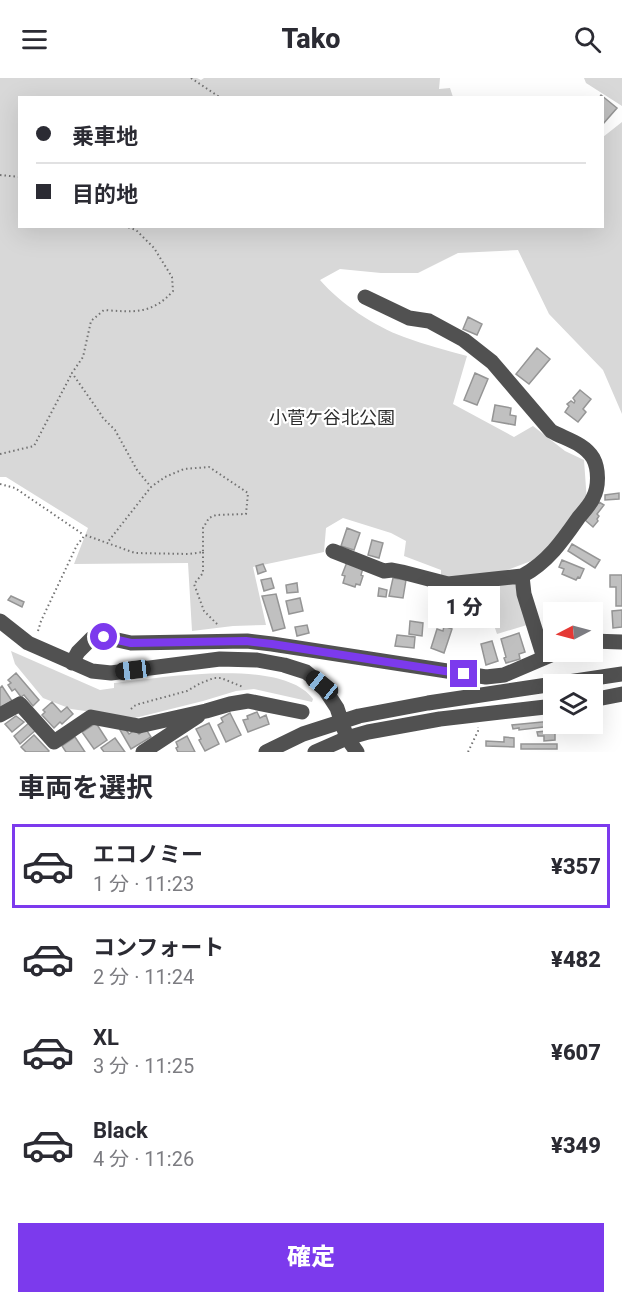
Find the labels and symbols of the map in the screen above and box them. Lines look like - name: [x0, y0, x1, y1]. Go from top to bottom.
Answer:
- park label: 小菅ケ谷北公園: [269, 407, 395, 428]
- callout: 1 分: [428, 587, 500, 629]
- north arrow: [543, 602, 603, 662]
- route start: [90, 623, 117, 650]
- car: [114, 659, 152, 681]
- route end: [450, 660, 477, 687]
- car: [302, 667, 342, 703]

